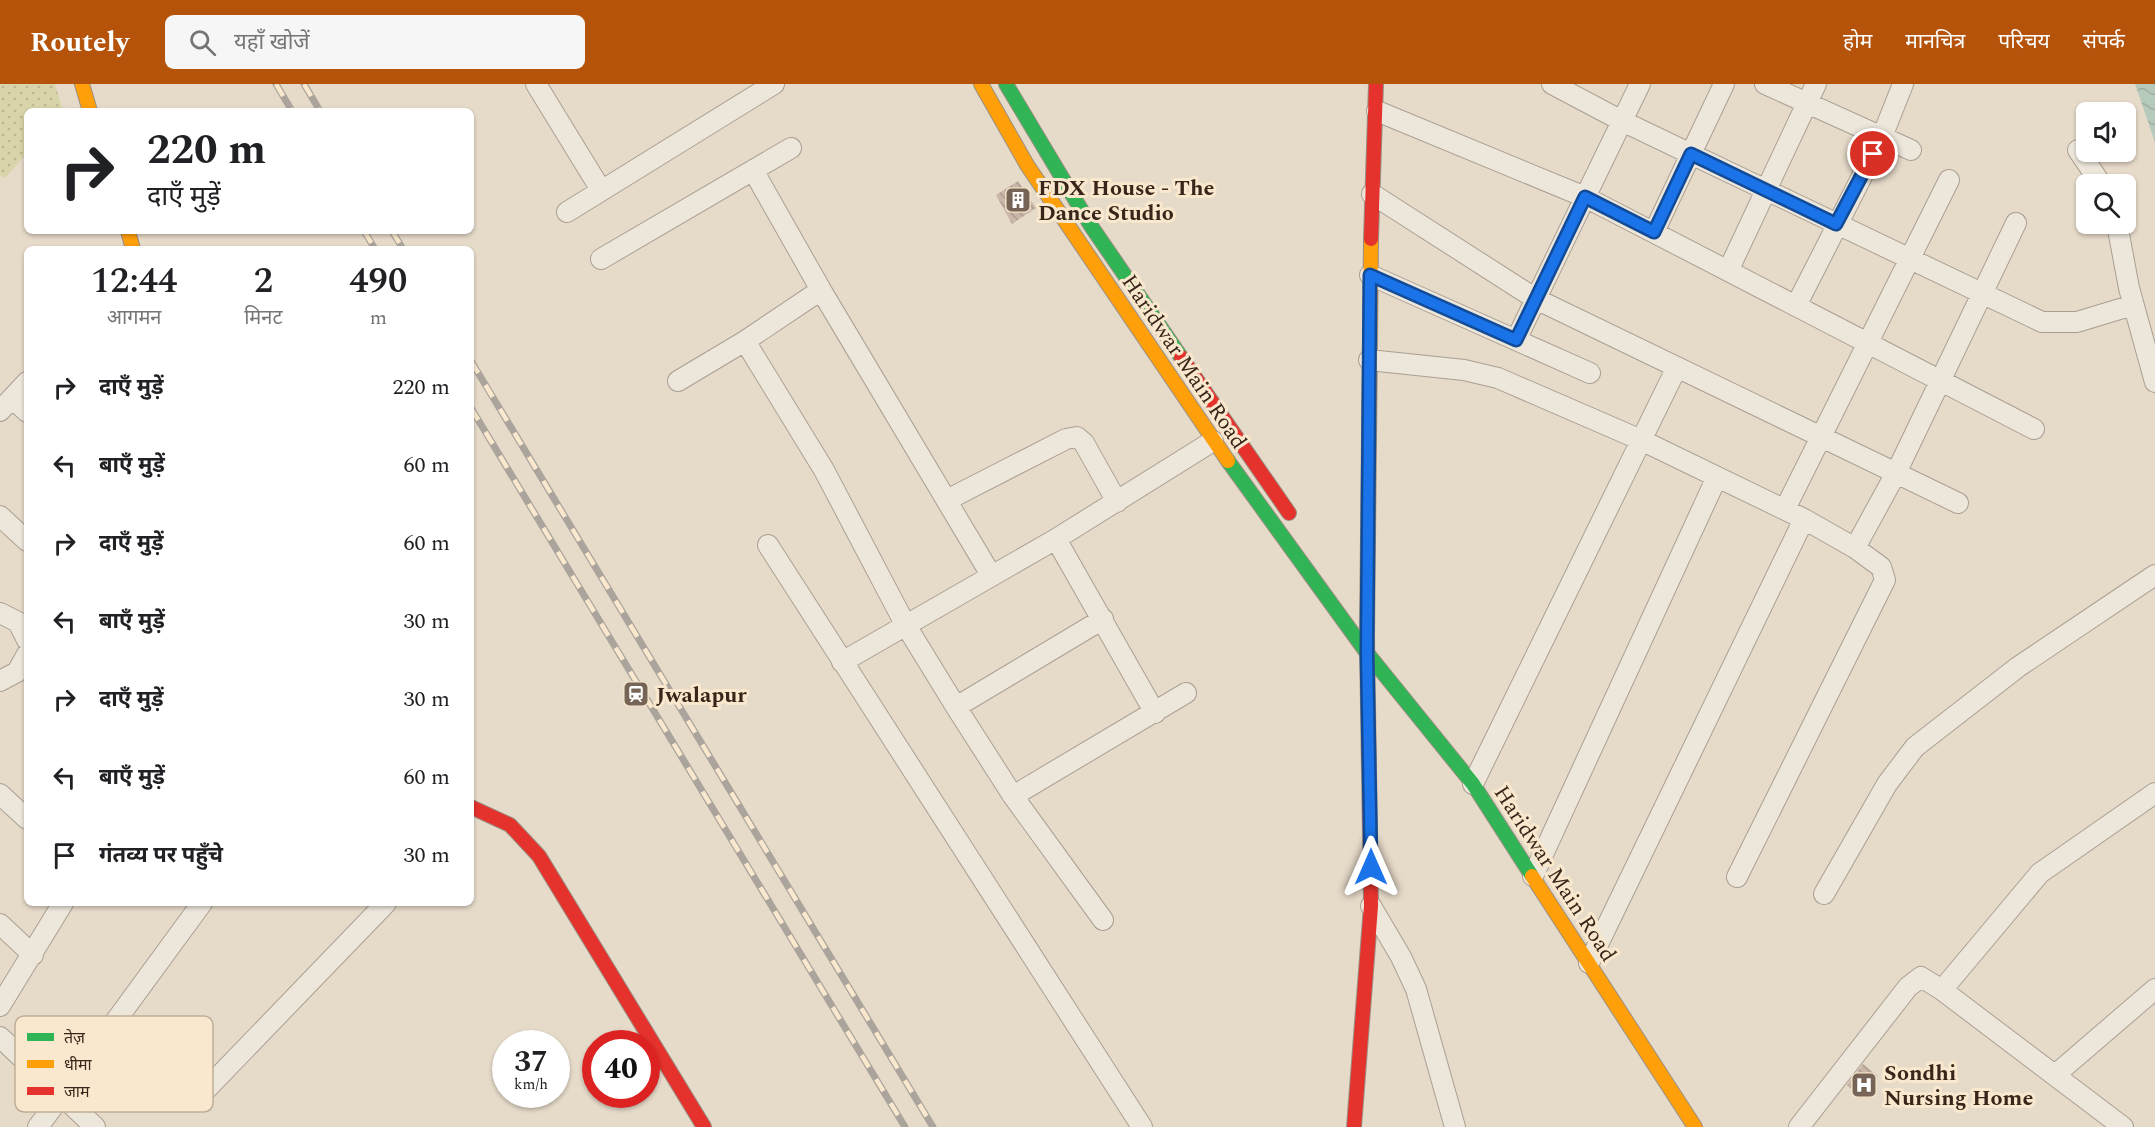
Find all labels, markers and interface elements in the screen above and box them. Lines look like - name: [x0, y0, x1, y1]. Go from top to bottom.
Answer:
- search box: [165, 15, 585, 69]
- text: Routely: [30, 21, 129, 64]
- icon: search: [186, 26, 219, 59]
- text: यहाँ खोजें: [234, 26, 310, 59]
- text: होम: [1843, 26, 1872, 58]
- text: मानचित्र: [1905, 26, 1965, 58]
- text: परिचय: [1998, 26, 2050, 58]
- text: संपर्क: [2083, 26, 2125, 58]
- map controls: [2076, 102, 2136, 234]
- button: sound: [2076, 102, 2136, 162]
- text: 220 m: [147, 119, 266, 182]
- pin: [1847, 128, 1898, 179]
- icon: right: [48, 132, 126, 210]
- icon: arrive: [1856, 137, 1889, 170]
- place label: FDX House - The Dance Studio: [1038, 172, 1215, 230]
- button: search: [2076, 174, 2136, 234]
- text: दाएँ मुड़ें: [147, 176, 221, 218]
- building icon: FDX House - The Dance Studio: [1003, 185, 1033, 215]
- text: 12:44: [91, 254, 177, 309]
- text: 2: [254, 254, 273, 309]
- text: 490: [349, 254, 407, 309]
- street label: Haridwar Main Road: [1113, 268, 1255, 456]
- text: आगमन: [107, 303, 161, 333]
- text: मिनट: [244, 303, 283, 333]
- text: m: [370, 303, 387, 333]
- icon: right: [48, 371, 81, 404]
- text: दाएँ मुड़ें: [99, 371, 164, 404]
- text: 220 m: [393, 371, 450, 404]
- icon: left: [48, 449, 81, 482]
- text: बाएँ मुड़ें: [99, 449, 165, 482]
- text: 60 m: [404, 449, 450, 482]
- icon: right: [48, 527, 81, 560]
- text: दाएँ मुड़ें: [99, 527, 164, 560]
- text: 60 m: [404, 527, 450, 560]
- icon: left: [48, 605, 81, 638]
- text: बाएँ मुड़ें: [99, 605, 165, 638]
- text: 30 m: [404, 605, 450, 638]
- station icon: Jwalapur: [621, 679, 651, 709]
- place label: Jwalapur: [656, 679, 747, 712]
- icon: right: [48, 683, 81, 716]
- text: दाएँ मुड़ें: [99, 683, 164, 716]
- text: 30 m: [404, 683, 450, 716]
- icon: left: [48, 761, 81, 794]
- text: बाएँ मुड़ें: [99, 761, 165, 794]
- text: 60 m: [404, 761, 450, 794]
- street label: Haridwar Main Road: [1485, 779, 1624, 969]
- position arrow: [1339, 835, 1403, 899]
- icon: arrive: [48, 839, 81, 872]
- text: गंतव्य पर पहुँचे: [99, 839, 223, 872]
- text: 30 m: [404, 839, 450, 872]
- legend: [15, 1016, 213, 1112]
- text: तेज़: [64, 1026, 86, 1050]
- speed limit sign: 40: [582, 1030, 660, 1108]
- text: 37: [514, 1039, 548, 1085]
- text: धीमा: [64, 1053, 93, 1077]
- place label: Sondhi Nursing Home: [1884, 1057, 2033, 1115]
- hospital icon: Sondhi Nursing Home: [1849, 1070, 1879, 1100]
- text: km/h: [514, 1073, 548, 1096]
- text: जाम: [64, 1080, 90, 1104]

